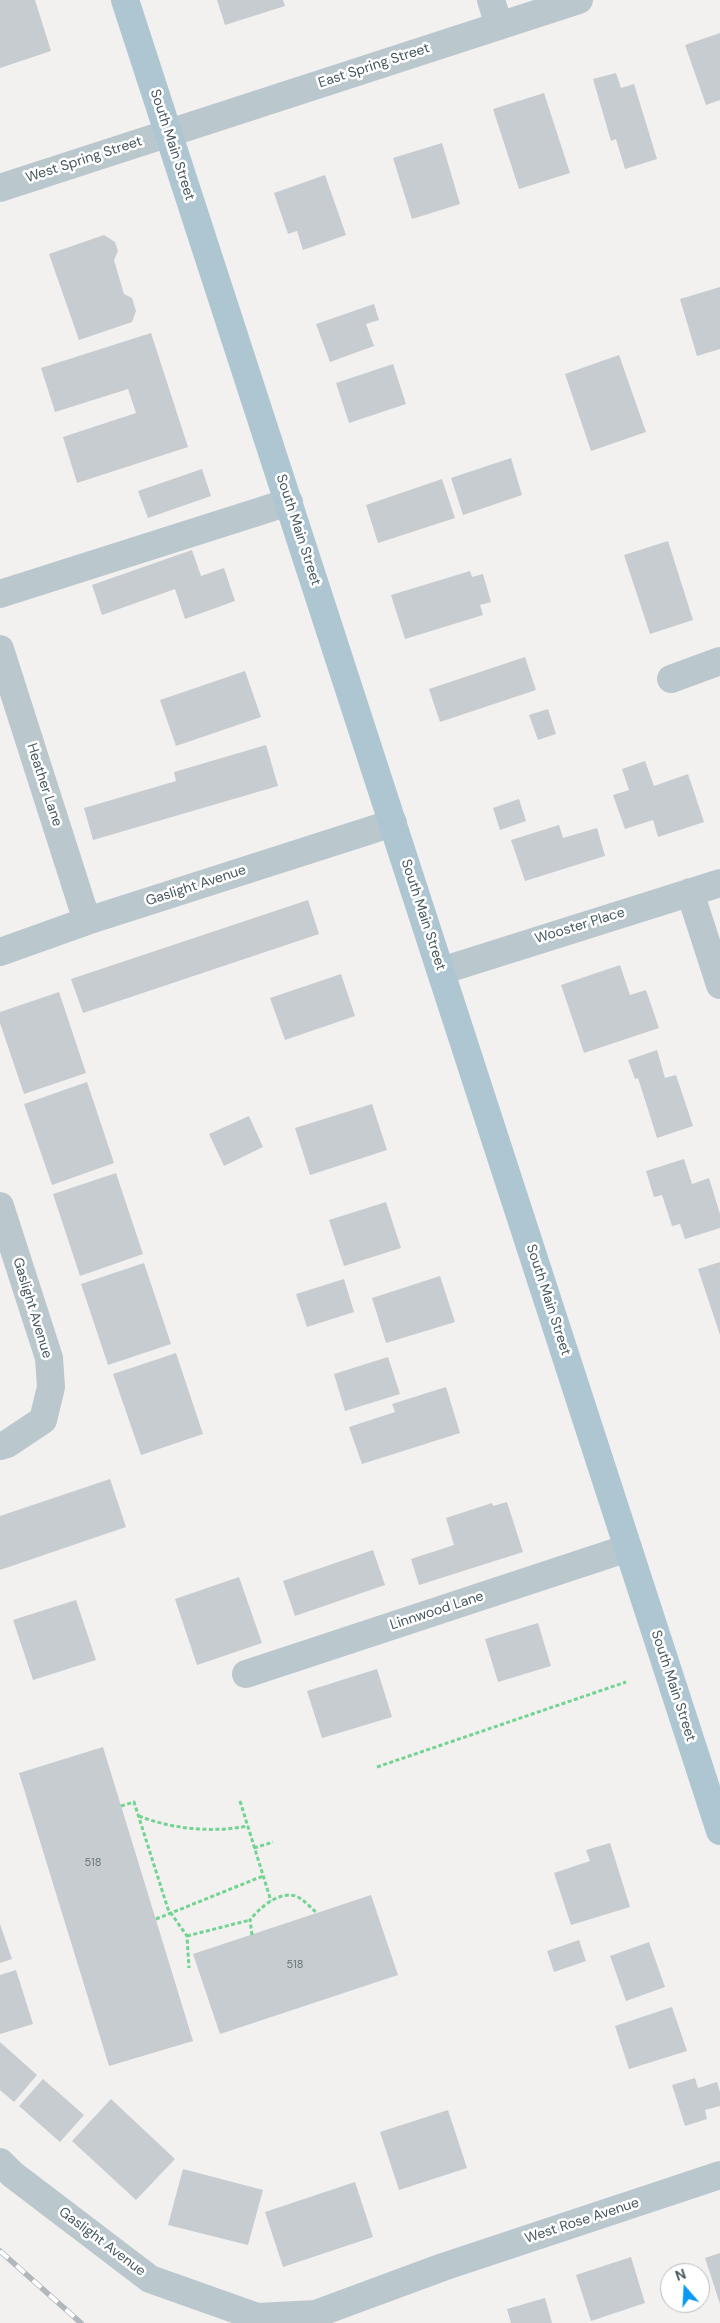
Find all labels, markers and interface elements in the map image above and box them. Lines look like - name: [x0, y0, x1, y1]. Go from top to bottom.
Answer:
- street label: East Spring Street: [316, 40, 432, 92]
- street label: South Main Street: [146, 87, 198, 203]
- street label: West Spring Street: [24, 133, 144, 187]
- street label: South Main Street: [272, 472, 324, 588]
- street label: Heather Lane: [23, 741, 65, 829]
- street label: South Main Street: [397, 857, 449, 973]
- street label: Gaslight Avenue: [144, 862, 248, 910]
- street label: Wooster Place: [533, 904, 627, 948]
- street label: South Main Street: [522, 1242, 574, 1358]
- street label: Gaslight Avenue: [9, 1256, 55, 1360]
- street label: Linnwood Lane: [388, 1588, 486, 1634]
- street label: South Main Street: [647, 1628, 699, 1744]
- house number: 518: [85, 1856, 101, 1870]
- house number: 518: [287, 1958, 303, 1972]
- street label: West Rose Avenue: [523, 2195, 641, 2247]
- street label: Gaslight Avenue: [55, 2204, 149, 2280]
- north arrow: [660, 2263, 710, 2313]
- text: N: [673, 2265, 688, 2285]

